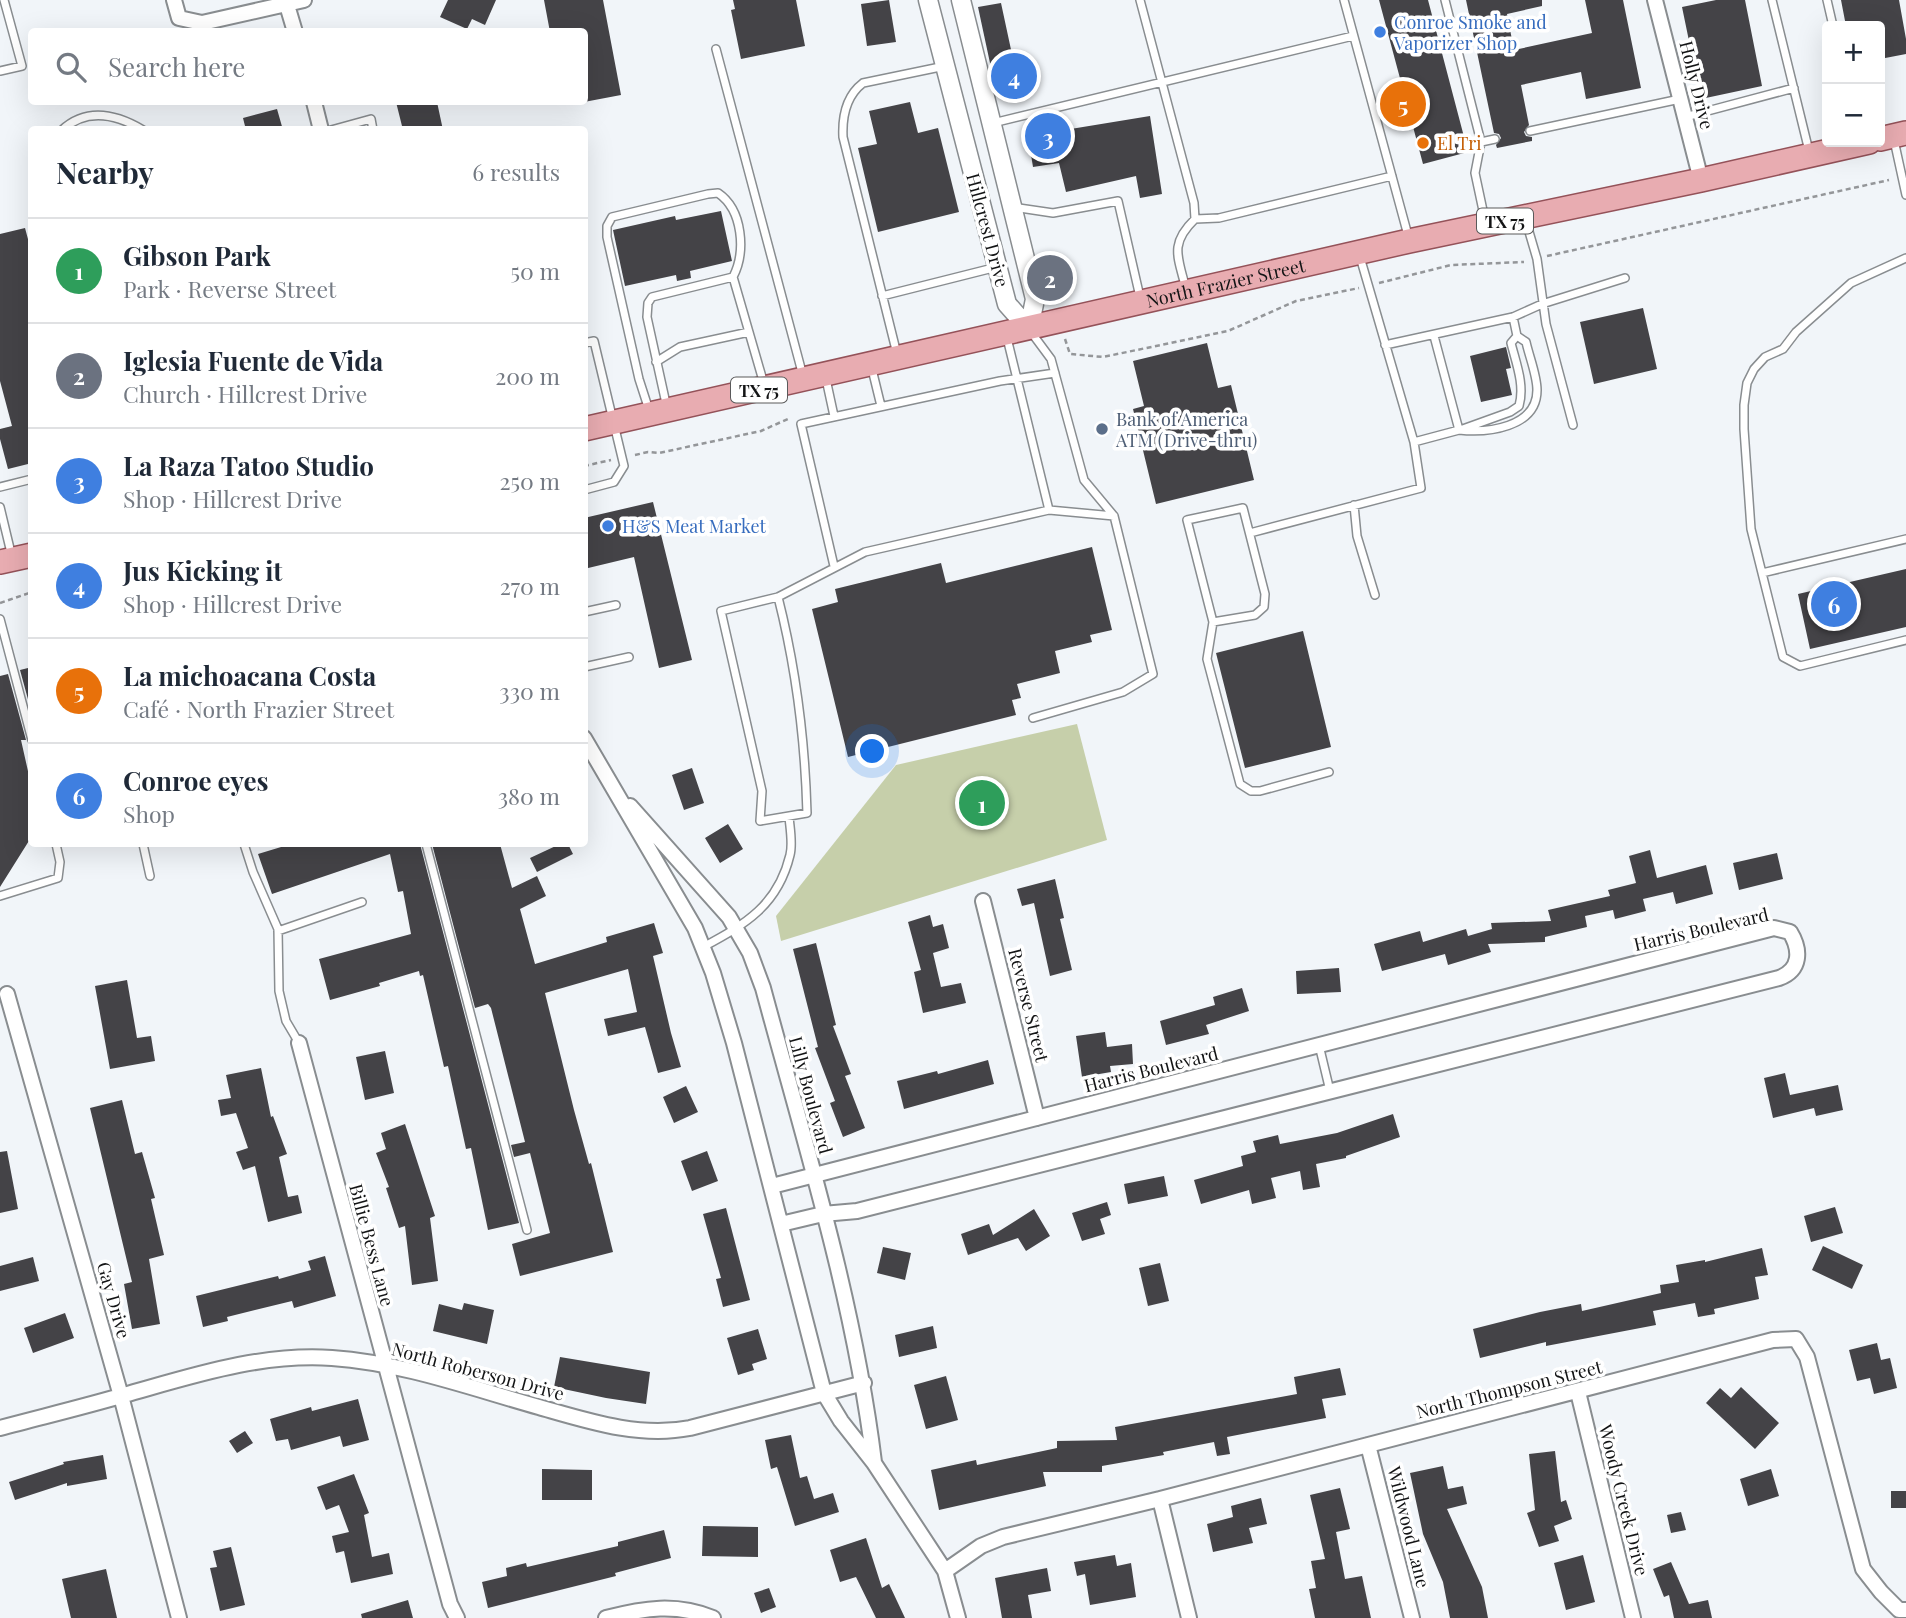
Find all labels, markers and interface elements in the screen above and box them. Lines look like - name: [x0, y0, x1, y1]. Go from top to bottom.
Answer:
- place label: Conroe Smoke and Vaporizer Shop: [1393, 10, 1547, 55]
- map controls: [1822, 21, 1885, 147]
- button: +: [1822, 21, 1885, 84]
- marker: Conroe Smoke and Vaporizer Shop: [1372, 24, 1388, 40]
- search box: [28, 28, 588, 105]
- street label: Holly Drive: [1674, 38, 1720, 132]
- icon: search: [52, 48, 90, 86]
- text: Search here: [108, 49, 245, 84]
- pin: 4: [991, 50, 1037, 102]
- pin: 5: [1380, 78, 1426, 130]
- button: −: [1822, 84, 1885, 147]
- pin: 3: [1025, 110, 1071, 162]
- place label: El Tri: [1437, 131, 1482, 155]
- marker: El Tri: [1415, 135, 1431, 151]
- text: Nearby: [56, 152, 154, 192]
- text: 6 results: [472, 156, 560, 187]
- street label: Hillcrest Drive: [961, 170, 1015, 290]
- road number: TX 75: [1477, 209, 1533, 234]
- text: Gibson Park: [123, 238, 271, 273]
- pin: 2: [1027, 252, 1073, 304]
- street label: North Frazier Street: [1144, 253, 1308, 313]
- text: 1: [75, 255, 83, 286]
- text: 50 m: [511, 255, 560, 286]
- text: Park · Reverse Street: [123, 273, 336, 304]
- text: Iglesia Fuente de Vida: [123, 343, 383, 378]
- text: 2: [73, 360, 85, 391]
- text: 200 m: [495, 360, 560, 391]
- text: Church · Hillcrest Drive: [123, 378, 367, 409]
- road number: TX 75: [731, 378, 787, 402]
- place label: Bank of America ATM (Drive-thru): [1115, 407, 1257, 452]
- marker: Bank of America ATM (Drive-thru): [1094, 421, 1110, 437]
- text: La Raza Tatoo Studio: [123, 448, 374, 483]
- text: 3: [73, 465, 85, 496]
- text: 250 m: [499, 465, 560, 496]
- text: Shop · Hillcrest Drive: [123, 483, 342, 514]
- place label: H&S Meat Market: [622, 514, 767, 538]
- marker: H&S Meat Market: [600, 518, 616, 534]
- text: Jus Kicking it: [123, 553, 283, 588]
- text: 4: [73, 570, 85, 601]
- text: 270 m: [500, 570, 560, 601]
- pin: 6: [1811, 578, 1857, 630]
- text: Shop · Hillcrest Drive: [123, 588, 342, 619]
- text: La michoacana Costa: [123, 658, 376, 693]
- text: 5: [74, 675, 84, 706]
- text: 330 m: [499, 675, 560, 706]
- text: Café · North Frazier Street: [123, 693, 394, 724]
- your location: [855, 734, 889, 768]
- text: Conroe eyes: [123, 763, 269, 798]
- pin: 1: [959, 777, 1005, 829]
- text: 6: [73, 780, 85, 811]
- text: 380 m: [498, 780, 560, 811]
- text: Shop: [123, 798, 175, 829]
- street label: Harris Boulevard: [1631, 902, 1771, 956]
- street label: Reverse Street: [1003, 946, 1055, 1065]
- street label: Lilly Boulevard: [784, 1034, 838, 1157]
- street label: Harris Boulevard: [1081, 1041, 1221, 1097]
- street label: Billie Bess Lane: [344, 1181, 400, 1309]
- street label: Gay Drive: [92, 1259, 136, 1341]
- street label: North Roberson Drive: [389, 1336, 567, 1406]
- street label: North Thompson Street: [1414, 1354, 1605, 1424]
- street label: Woody Creek Drive: [1593, 1421, 1654, 1578]
- street label: Wildwood Lane: [1382, 1463, 1436, 1590]

